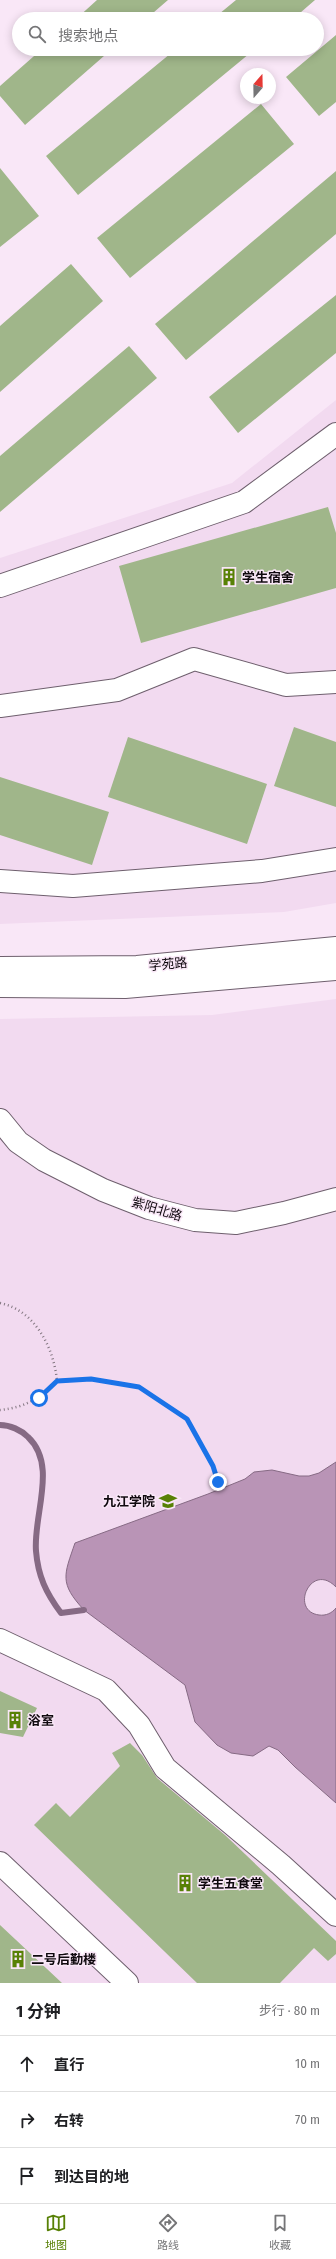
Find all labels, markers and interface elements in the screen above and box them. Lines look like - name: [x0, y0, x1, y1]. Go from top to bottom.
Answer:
- search box: [12, 12, 324, 56]
- icon: search: [26, 23, 48, 45]
- text: 搜索地点: [58, 27, 118, 45]
- north arrow: [240, 68, 276, 104]
- building icon: 学生宿舍: [219, 567, 239, 587]
- place label: 学生宿舍: [242, 570, 294, 585]
- street label: 学苑路: [148, 955, 188, 973]
- street label: 紫阳北路: [130, 1194, 184, 1224]
- route start: [30, 1389, 48, 1407]
- route end: [209, 1473, 227, 1491]
- school or university icon: 九江学院: [158, 1491, 178, 1511]
- place label: 九江学院: [103, 1494, 155, 1509]
- building icon: 浴室: [5, 1710, 25, 1730]
- place label: 浴室: [28, 1713, 54, 1728]
- building icon: 学生五食堂: [175, 1873, 195, 1893]
- place label: 学生五食堂: [198, 1876, 263, 1891]
- building icon: 二号后勤楼: [8, 1949, 28, 1969]
- place label: 二号后勤楼: [31, 1952, 96, 1967]
- text: 1 分钟: [16, 2001, 61, 2022]
- text: 步行 · 80 m: [259, 2003, 320, 2018]
- icon: ahead: [16, 2053, 38, 2075]
- text: 直行: [54, 2056, 84, 2074]
- text: 10 m: [295, 2056, 320, 2071]
- icon: right: [16, 2109, 38, 2131]
- text: 右转: [54, 2112, 84, 2130]
- text: 70 m: [295, 2112, 320, 2127]
- icon: arrive: [16, 2165, 38, 2187]
- text: 到达目的地: [54, 2168, 129, 2186]
- tab: 地图: [45, 2212, 67, 2252]
- tab: 路线: [157, 2212, 179, 2252]
- tab: 收藏: [269, 2212, 291, 2252]

